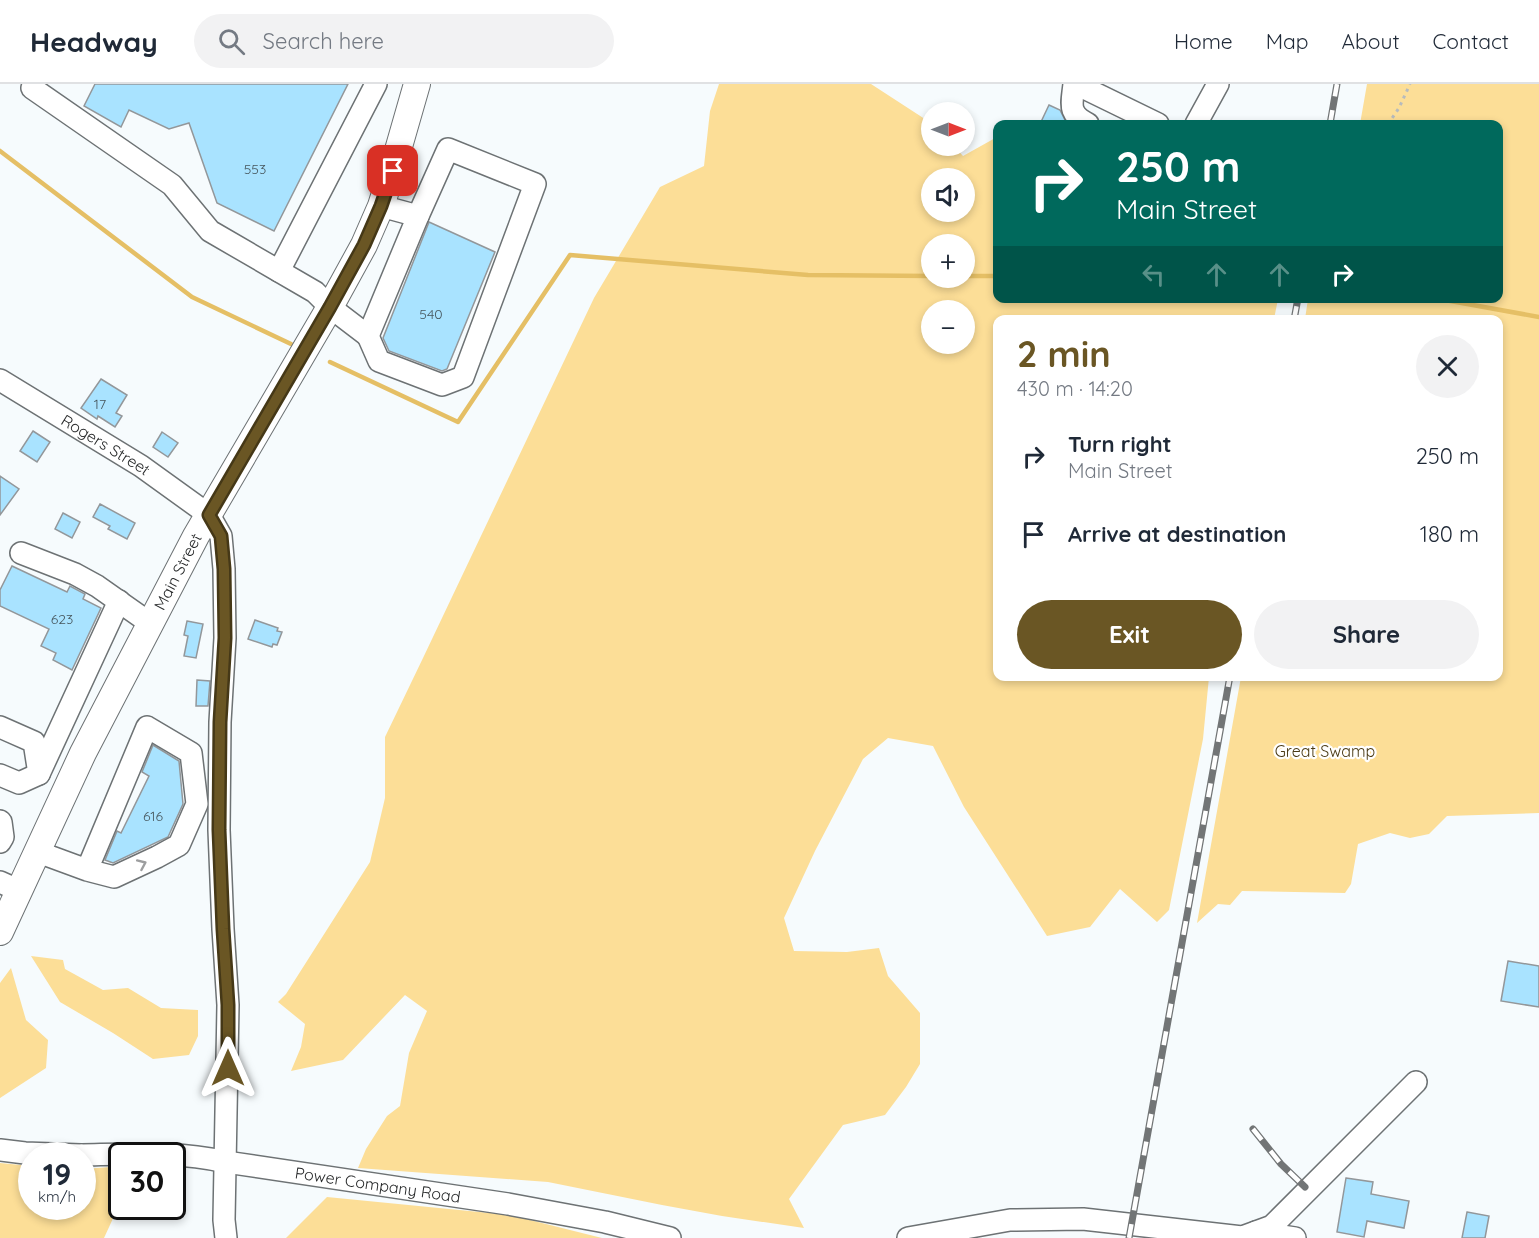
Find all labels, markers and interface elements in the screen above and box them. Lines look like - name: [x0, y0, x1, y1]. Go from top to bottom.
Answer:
- search box: [194, 14, 614, 68]
- text: Headway: [30, 24, 158, 59]
- icon: search: [215, 25, 248, 58]
- text: Search here: [263, 27, 384, 55]
- text: Home: [1174, 28, 1233, 54]
- text: Map: [1266, 28, 1309, 54]
- text: About: [1342, 28, 1400, 54]
- text: Contact: [1433, 28, 1509, 54]
- north arrow: [921, 102, 975, 156]
- map controls: [921, 102, 975, 354]
- text: 250 m: [1116, 140, 1240, 193]
- icon: right: [1017, 144, 1095, 222]
- pin: [367, 145, 418, 196]
- icon: arrive: [376, 154, 409, 187]
- house number: 553: [244, 160, 266, 178]
- button: sound: [921, 168, 975, 222]
- text: Main Street: [1116, 192, 1257, 226]
- button: +: [921, 234, 975, 288]
- icon: left: [1137, 258, 1170, 291]
- icon: ahead: [1200, 258, 1233, 291]
- icon: ahead: [1263, 258, 1296, 291]
- icon: right: [1326, 258, 1359, 291]
- button: −: [921, 300, 975, 354]
- house number: 540: [419, 305, 443, 323]
- text: 2 min: [1017, 331, 1111, 376]
- button: close: [1416, 335, 1479, 398]
- text: 430 m · 14:20: [1017, 376, 1133, 401]
- house number: 17: [94, 395, 106, 413]
- street label: Rogers Street: [58, 410, 154, 480]
- text: Turn right: [1068, 430, 1172, 458]
- icon: right: [1017, 440, 1050, 473]
- text: 250 m: [1416, 442, 1479, 470]
- text: Main Street: [1068, 458, 1173, 483]
- icon: arrive: [1017, 518, 1050, 551]
- text: Arrive at destination: [1068, 520, 1286, 548]
- text: 180 m: [1420, 520, 1479, 548]
- street label: Main Street: [149, 530, 206, 613]
- button: Exit: [1017, 600, 1242, 669]
- button: Share: [1254, 600, 1479, 669]
- house number: 623: [51, 610, 73, 628]
- park label: Great Swamp: [1275, 741, 1375, 761]
- house number: 616: [143, 807, 164, 825]
- one-way arrow: [136, 860, 147, 872]
- position arrow: [196, 1036, 260, 1100]
- speed limit sign: 30: [108, 1142, 186, 1220]
- text: 19: [43, 1155, 71, 1193]
- street label: Power Company Road: [294, 1162, 462, 1207]
- text: km/h: [38, 1187, 76, 1206]

